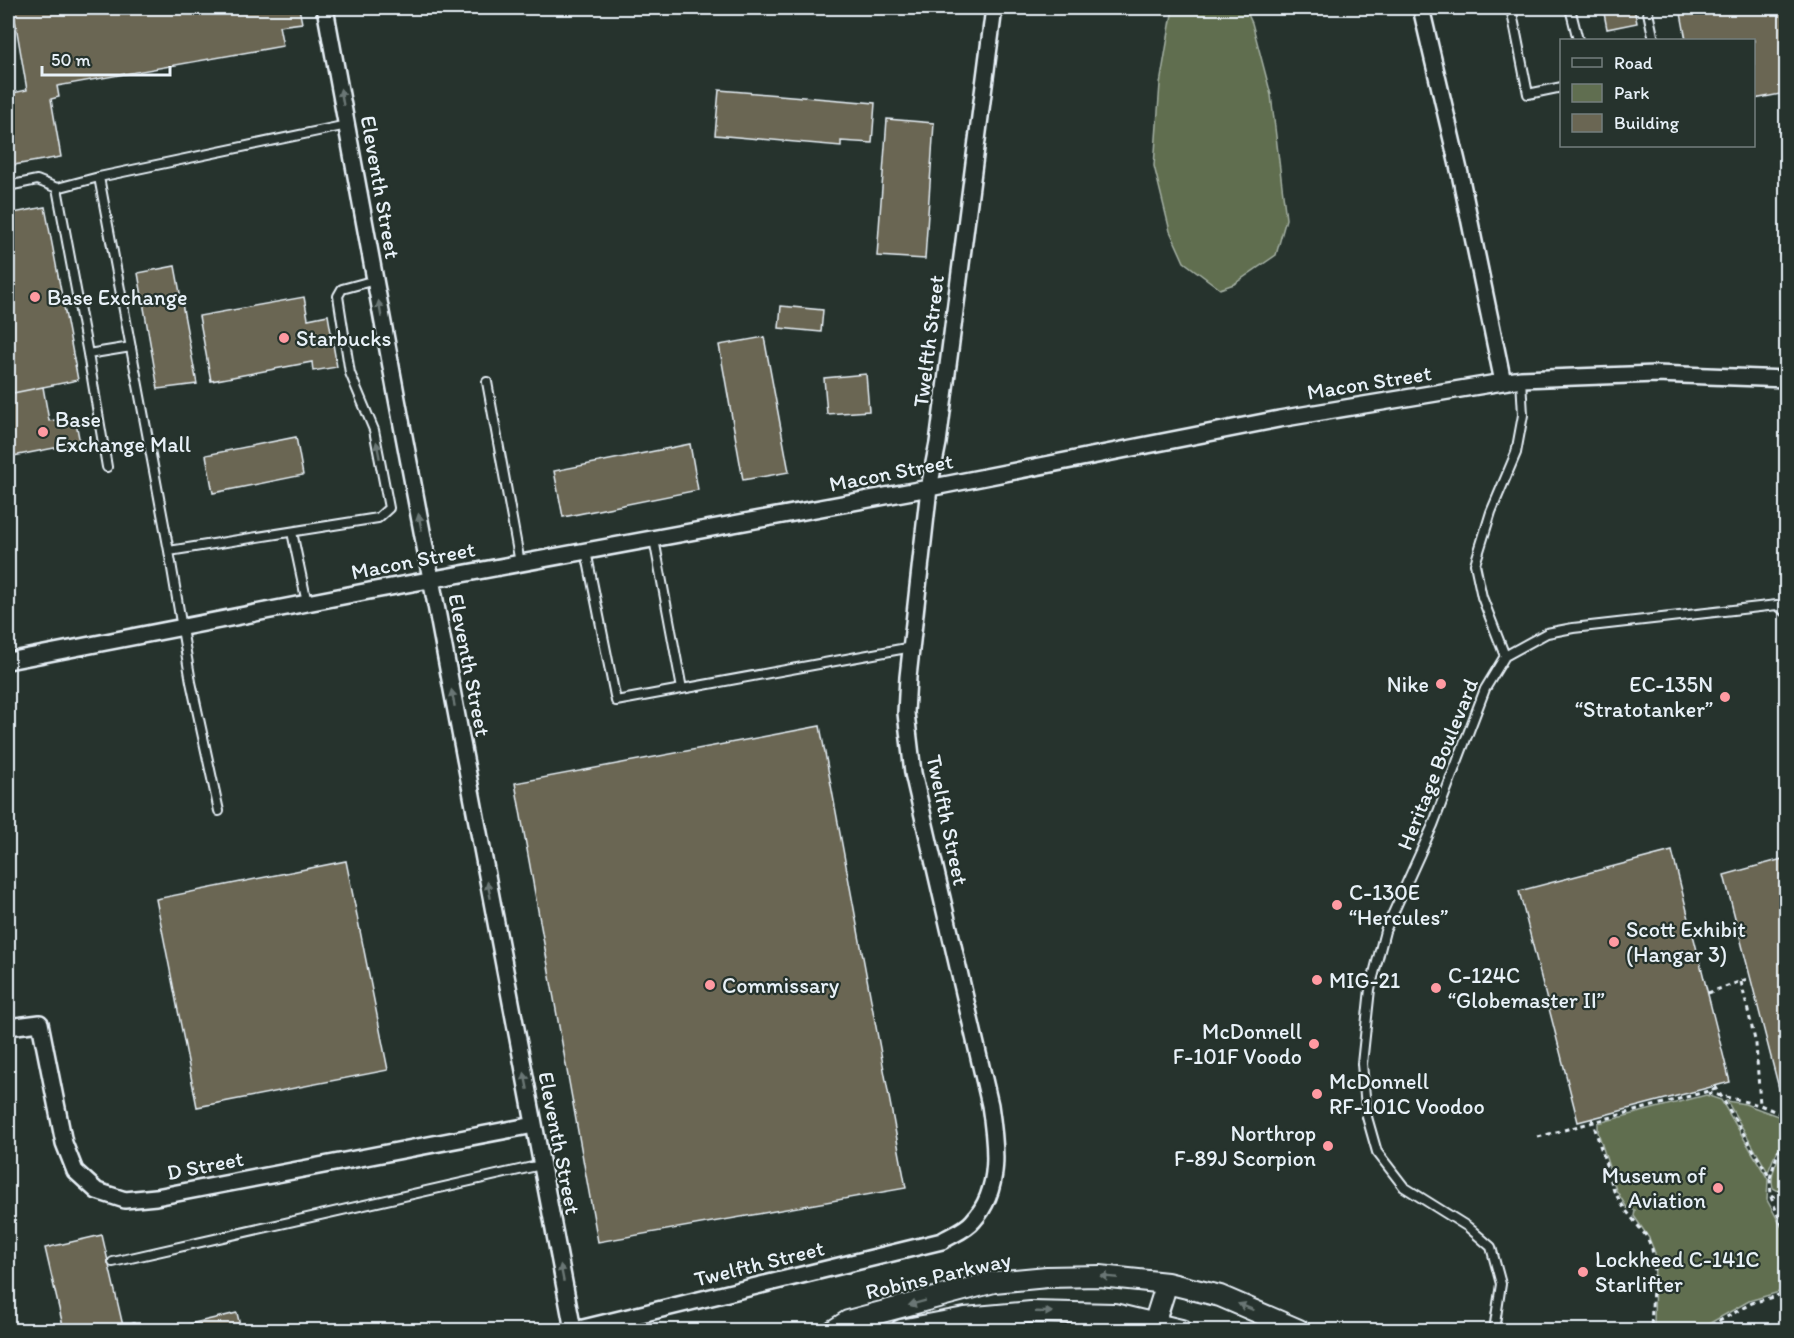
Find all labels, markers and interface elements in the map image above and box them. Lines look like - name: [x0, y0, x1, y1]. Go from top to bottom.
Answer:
- scale bar: [42, 39, 170, 77]
- legend: [1560, 39, 1755, 147]
- text: 50 m: [51, 49, 91, 71]
- text: Road: [1614, 52, 1653, 74]
- text: Park: [1614, 82, 1649, 104]
- one-way arrow: [337, 87, 346, 106]
- text: Building: [1614, 112, 1680, 134]
- street label: Eleventh Street: [355, 113, 406, 261]
- street label: Twelfth Street: [907, 273, 950, 409]
- place label: Base Exchange: [47, 284, 187, 311]
- marker: Base Exchange: [28, 290, 42, 304]
- one-way arrow: [375, 299, 384, 318]
- place label: Starbucks: [296, 325, 391, 352]
- marker: Starbucks: [277, 331, 291, 345]
- street label: Macon Street: [1305, 359, 1433, 406]
- place label: Base Exchange Mall: [55, 406, 191, 458]
- marker: Base Exchange Mall: [36, 425, 50, 439]
- one-way arrow: [373, 440, 382, 459]
- street label: Macon Street: [827, 447, 955, 498]
- one-way arrow: [415, 512, 424, 531]
- street label: Macon Street: [349, 535, 477, 586]
- street label: Eleventh Street: [442, 591, 497, 739]
- place label: Nike: [1387, 671, 1429, 698]
- place label: EC-135N “Stratotanker”: [1575, 671, 1713, 723]
- street label: Heritage Boulevard: [1391, 674, 1484, 854]
- marker: Nike: [1434, 677, 1448, 691]
- one-way arrow: [448, 689, 457, 708]
- marker: EC-135N “Stratotanker”: [1718, 690, 1732, 704]
- street label: Twelfth Street: [920, 752, 975, 888]
- place label: C-130E “Hercules”: [1349, 879, 1448, 931]
- one-way arrow: [484, 880, 493, 899]
- marker: C-130E “Hercules”: [1330, 898, 1344, 912]
- place label: Scott Exhibit (Hangar 3): [1626, 916, 1746, 968]
- marker: Scott Exhibit (Hangar 3): [1607, 935, 1621, 949]
- place label: C-124C “Globemaster II”: [1448, 962, 1605, 1014]
- place label: MIG-21: [1329, 967, 1400, 994]
- place label: Commissary: [722, 972, 840, 999]
- marker: MIG-21: [1310, 973, 1324, 987]
- marker: Commissary: [703, 978, 717, 992]
- marker: C-124C “Globemaster II”: [1429, 981, 1443, 995]
- place label: McDonnell F-101F Voodo: [1173, 1018, 1302, 1070]
- marker: McDonnell F-101F Voodo: [1307, 1037, 1321, 1051]
- place label: McDonnell RF-101C Voodoo: [1329, 1068, 1485, 1120]
- street label: Eleventh Street: [532, 1069, 587, 1217]
- one-way arrow: [521, 1072, 530, 1091]
- marker: McDonnell RF-101C Voodoo: [1310, 1087, 1324, 1101]
- place label: Northrop F-89J Scorpion: [1174, 1120, 1317, 1172]
- marker: Northrop F-89J Scorpion: [1321, 1139, 1335, 1153]
- street label: D Street: [164, 1145, 246, 1186]
- place label: Museum of Aviation: [1602, 1162, 1707, 1214]
- marker: Museum of Aviation: [1711, 1181, 1725, 1195]
- street label: Twelfth Street: [691, 1234, 827, 1293]
- street label: Robins Parkway: [863, 1245, 1014, 1305]
- place label: Lockheed C-141C Starlifter: [1595, 1246, 1760, 1298]
- one-way arrow: [557, 1263, 566, 1282]
- marker: Lockheed C-141C Starlifter: [1576, 1265, 1590, 1279]
- one-way arrow: [1099, 1272, 1118, 1282]
- one-way arrow: [908, 1298, 926, 1308]
- one-way arrow: [1237, 1302, 1255, 1311]
- one-way arrow: [1035, 1307, 1054, 1317]

